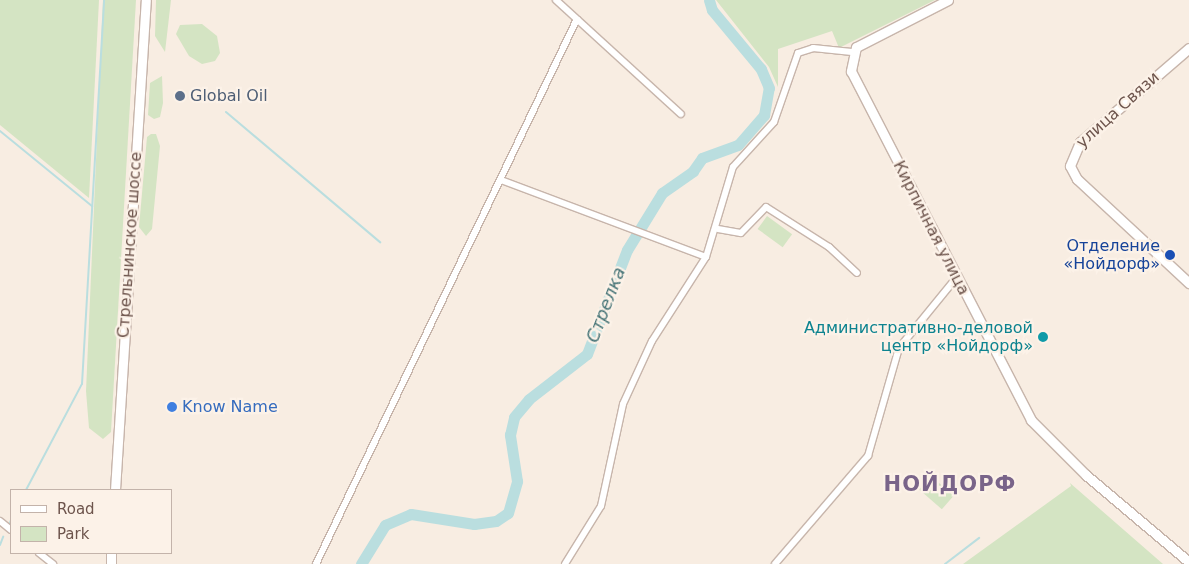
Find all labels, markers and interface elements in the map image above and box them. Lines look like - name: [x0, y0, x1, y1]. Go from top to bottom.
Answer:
- street label: улица Связи: [1073, 68, 1163, 152]
- place label: Global Oil: [190, 86, 268, 106]
- marker: Global Oil: [174, 90, 186, 102]
- street label: Стрельнинское шоссе: [114, 151, 146, 339]
- street label: Кирпичная улица: [889, 158, 973, 298]
- place label: Отделение «Нойдорф»: [1064, 236, 1160, 274]
- marker: Отделение «Нойдорф»: [1164, 249, 1176, 261]
- water label: Стрелка: [582, 264, 630, 346]
- place label: Административно-деловой центр «Нойдорф»: [804, 318, 1033, 356]
- marker: Административно-деловой центр «Нойдорф»: [1037, 331, 1049, 343]
- place label: Know Name: [182, 397, 278, 417]
- marker: Know Name: [166, 401, 178, 413]
- district label: НОЙДОРФ: [883, 471, 1017, 497]
- legend: [10, 489, 172, 554]
- text: Road: [57, 500, 95, 518]
- text: Park: [57, 525, 89, 543]

